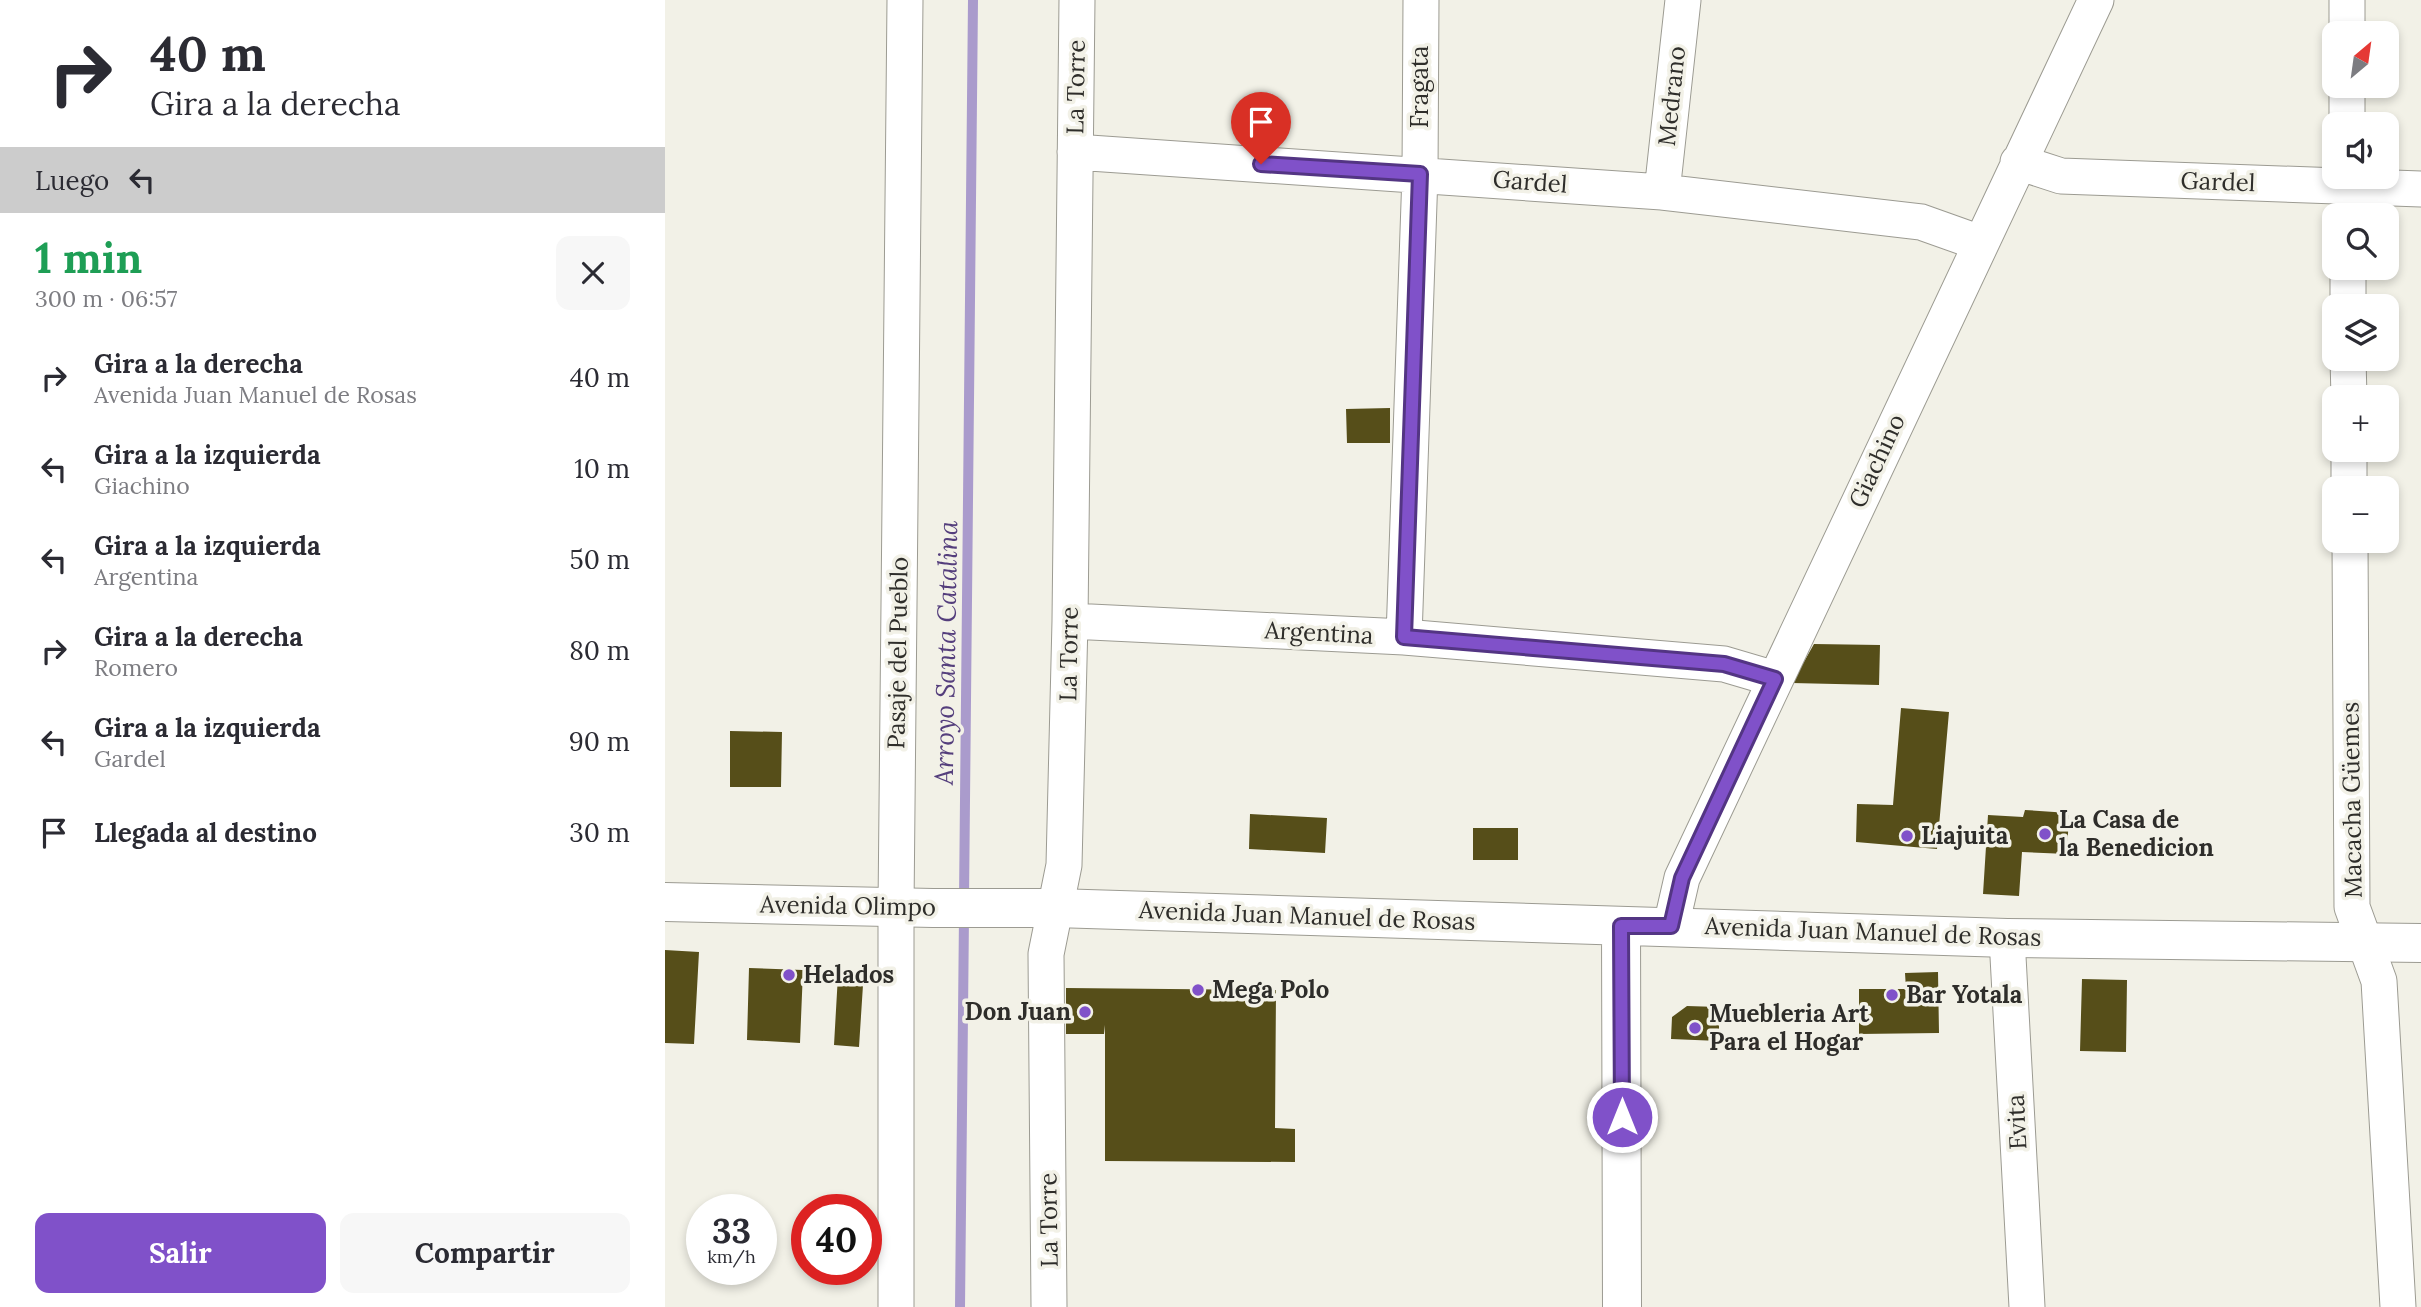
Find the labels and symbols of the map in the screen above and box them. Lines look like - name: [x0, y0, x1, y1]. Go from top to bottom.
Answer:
- north arrow: [2322, 21, 2399, 98]
- street label: La Torre: [1059, 39, 1092, 135]
- street label: Medrano: [1651, 44, 1692, 147]
- street label: Fragata: [1404, 46, 1435, 128]
- pin: [1231, 92, 1291, 164]
- street label: Gardel: [1492, 163, 1568, 200]
- street label: Gardel: [2180, 165, 2256, 198]
- street label: Giachino: [1841, 409, 1912, 513]
- water label: Arroyo Santa Catalina: [927, 520, 964, 786]
- street label: Pasaje del Pueblo: [880, 557, 915, 749]
- street label: La Torre: [1052, 606, 1085, 702]
- street label: Argentina: [1263, 614, 1374, 651]
- street label: Macacha Güemes: [2334, 701, 2369, 899]
- place label: La Casa de la Benedicion: [2059, 804, 2214, 863]
- place label: Liajuita: [1921, 820, 2009, 851]
- marker: La Casa de la Benedicion: [2037, 826, 2053, 842]
- marker: Liajuita: [1899, 828, 1915, 844]
- street label: Avenida Olimpo: [759, 888, 936, 923]
- street label: Avenida Juan Manuel de Rosas: [1137, 894, 1476, 937]
- street label: Avenida Juan Manuel de Rosas: [1703, 910, 2042, 953]
- place label: Helados: [803, 959, 894, 990]
- marker: Helados: [781, 967, 797, 983]
- place label: Mega Polo: [1212, 974, 1329, 1005]
- place label: Bar Yotala: [1906, 979, 2023, 1010]
- marker: Mega Polo: [1190, 982, 1206, 998]
- marker: Bar Yotala: [1884, 987, 1900, 1003]
- place label: Don Juan: [965, 996, 1071, 1027]
- place label: Muebleria Art Para el Hogar: [1709, 998, 1870, 1057]
- marker: Don Juan: [1077, 1004, 1093, 1020]
- marker: Muebleria Art Para el Hogar: [1687, 1020, 1703, 1036]
- position arrow: [1585, 1080, 1659, 1154]
- street label: Evita: [2000, 1093, 2033, 1151]
- street label: La Torre: [1032, 1172, 1065, 1268]
- speed limit sign: 40: [791, 1194, 882, 1285]

